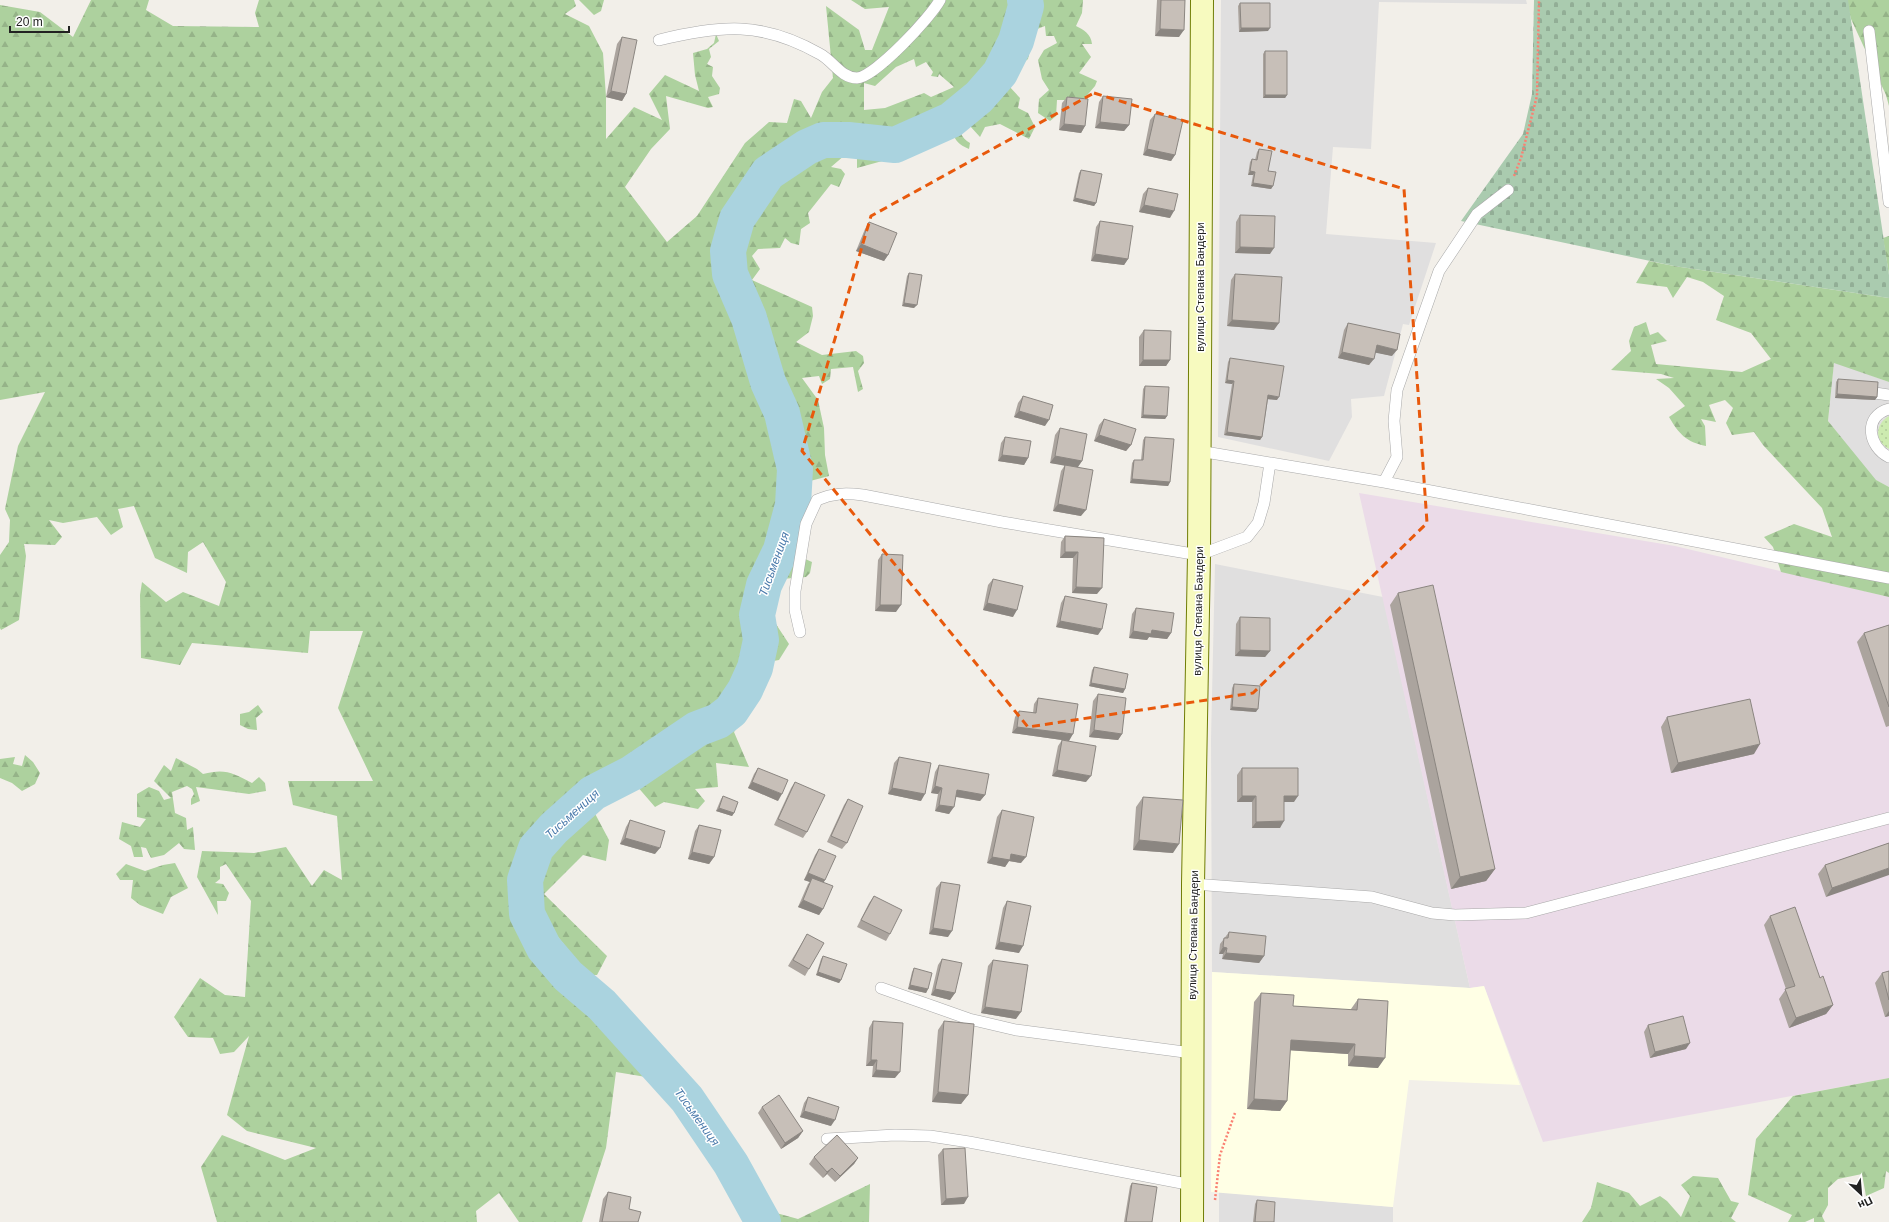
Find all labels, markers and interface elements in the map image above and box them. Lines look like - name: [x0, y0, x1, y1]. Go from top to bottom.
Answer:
- scale bar: [10, 8, 69, 34]
- text: 20 m: [16, 15, 43, 29]
- street label: вулиця Степана Бандери: [1194, 222, 1206, 352]
- water label: Тисьмениця: [756, 529, 792, 598]
- street label: вулиця Степана Бандери: [1191, 546, 1205, 676]
- water label: Тисьмениця: [542, 786, 602, 842]
- street label: вулиця Степана Бандери: [1186, 870, 1200, 1000]
- water label: Тисьмениця: [672, 1086, 723, 1149]
- north arrow: [1841, 1174, 1881, 1214]
- text: Пн: [1856, 1194, 1875, 1212]

